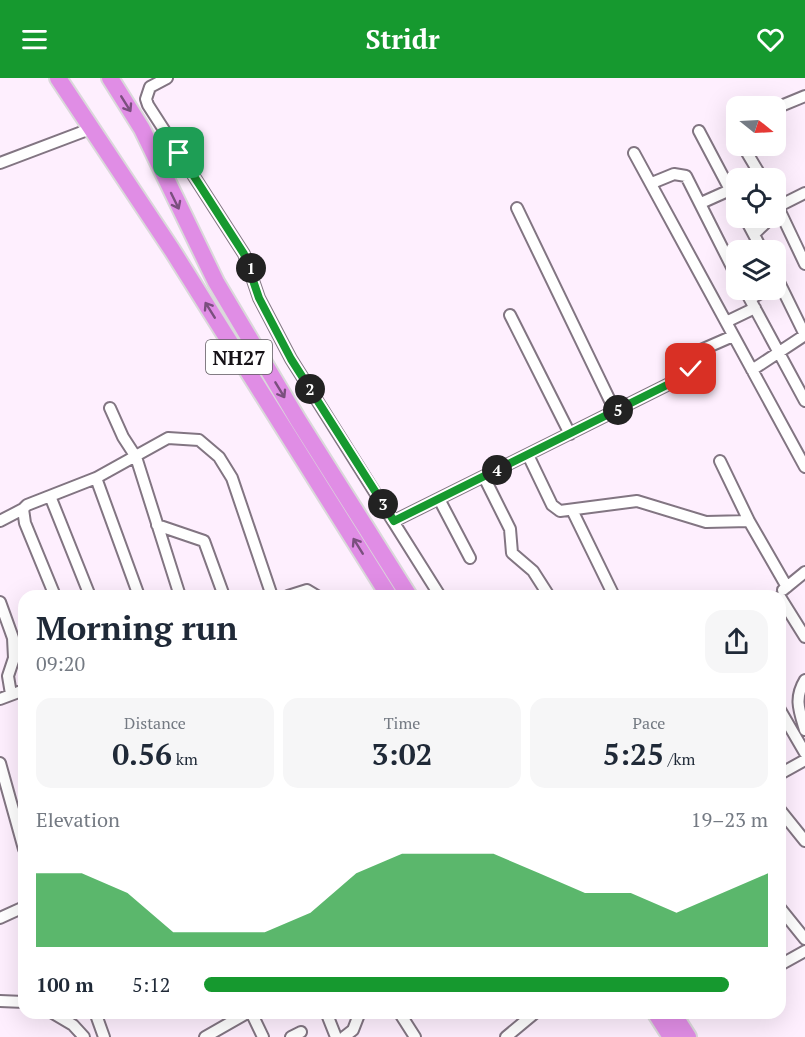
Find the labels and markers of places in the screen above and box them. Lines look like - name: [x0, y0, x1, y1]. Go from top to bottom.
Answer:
- pin: [153, 127, 204, 178]
- pin: 1: [236, 253, 266, 283]
- pin: [665, 343, 716, 394]
- pin: 2: [295, 374, 325, 404]
- pin: 5: [603, 395, 633, 425]
- pin: 4: [482, 455, 512, 485]
- pin: 3: [368, 489, 398, 519]

